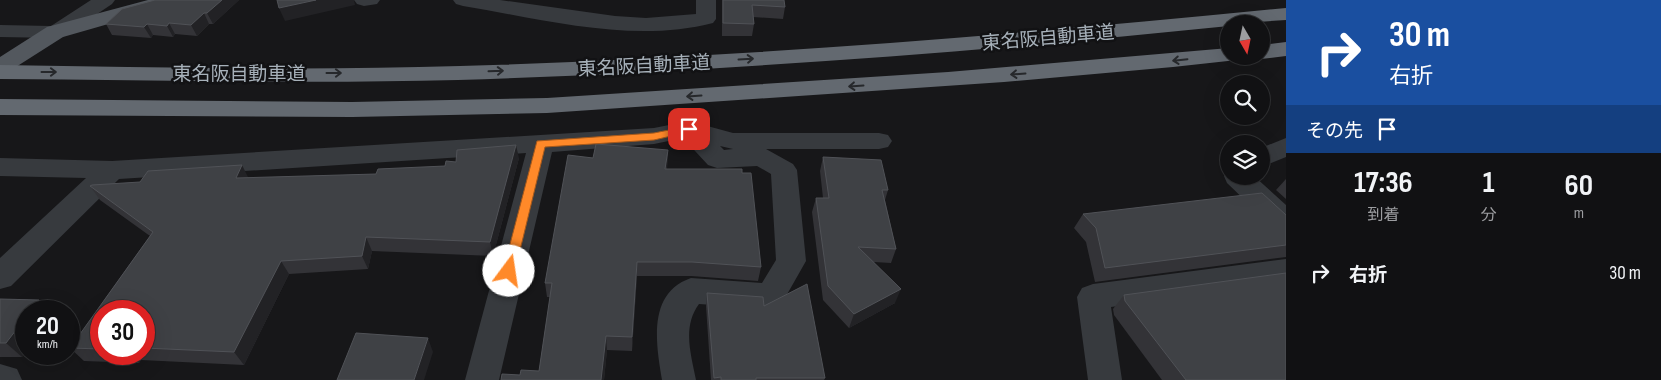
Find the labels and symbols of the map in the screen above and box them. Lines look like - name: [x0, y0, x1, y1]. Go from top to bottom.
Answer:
- north arrow: [1220, 15, 1270, 65]
- street label: 東名阪自動車道: [981, 21, 1115, 56]
- street label: 東名阪自動車道: [577, 52, 711, 81]
- one-way arrow: [738, 55, 754, 64]
- one-way arrow: [1173, 55, 1189, 65]
- street label: 東名阪自動車道: [172, 63, 306, 86]
- one-way arrow: [40, 67, 56, 77]
- one-way arrow: [488, 67, 504, 76]
- one-way arrow: [325, 68, 341, 78]
- one-way arrow: [1011, 70, 1027, 79]
- one-way arrow: [849, 81, 865, 90]
- one-way arrow: [686, 92, 702, 101]
- pin: [668, 108, 710, 150]
- position arrow: [482, 244, 534, 296]
- speed limit sign: 30: [90, 300, 155, 365]

